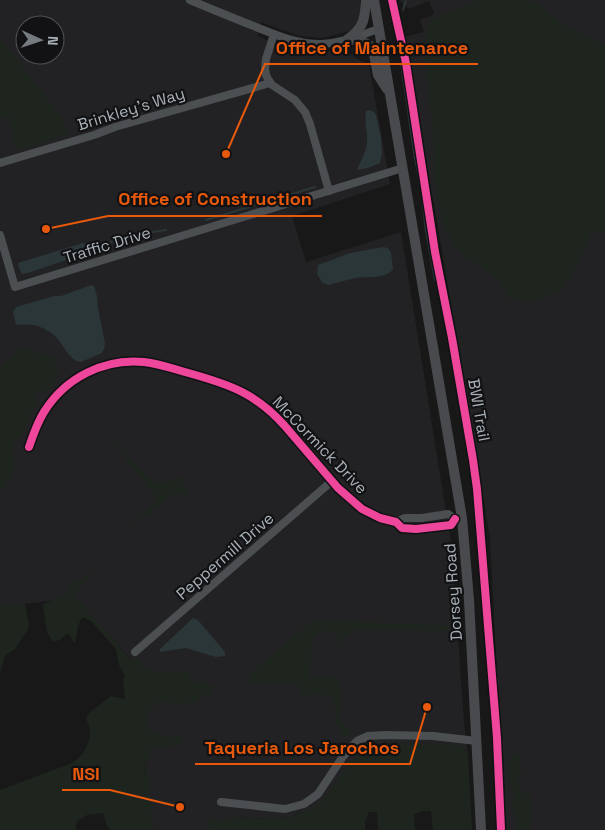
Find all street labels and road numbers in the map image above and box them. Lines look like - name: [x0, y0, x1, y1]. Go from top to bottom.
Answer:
- street label: Brinkley's Way: [75, 83, 187, 135]
- street label: Traffic Drive: [61, 222, 153, 268]
- street label: BWI Trail: [463, 377, 495, 443]
- street label: McCormick Drive: [268, 392, 372, 498]
- street label: Peppermill Drive: [172, 508, 278, 604]
- street label: Dorsey Road: [439, 543, 467, 641]

